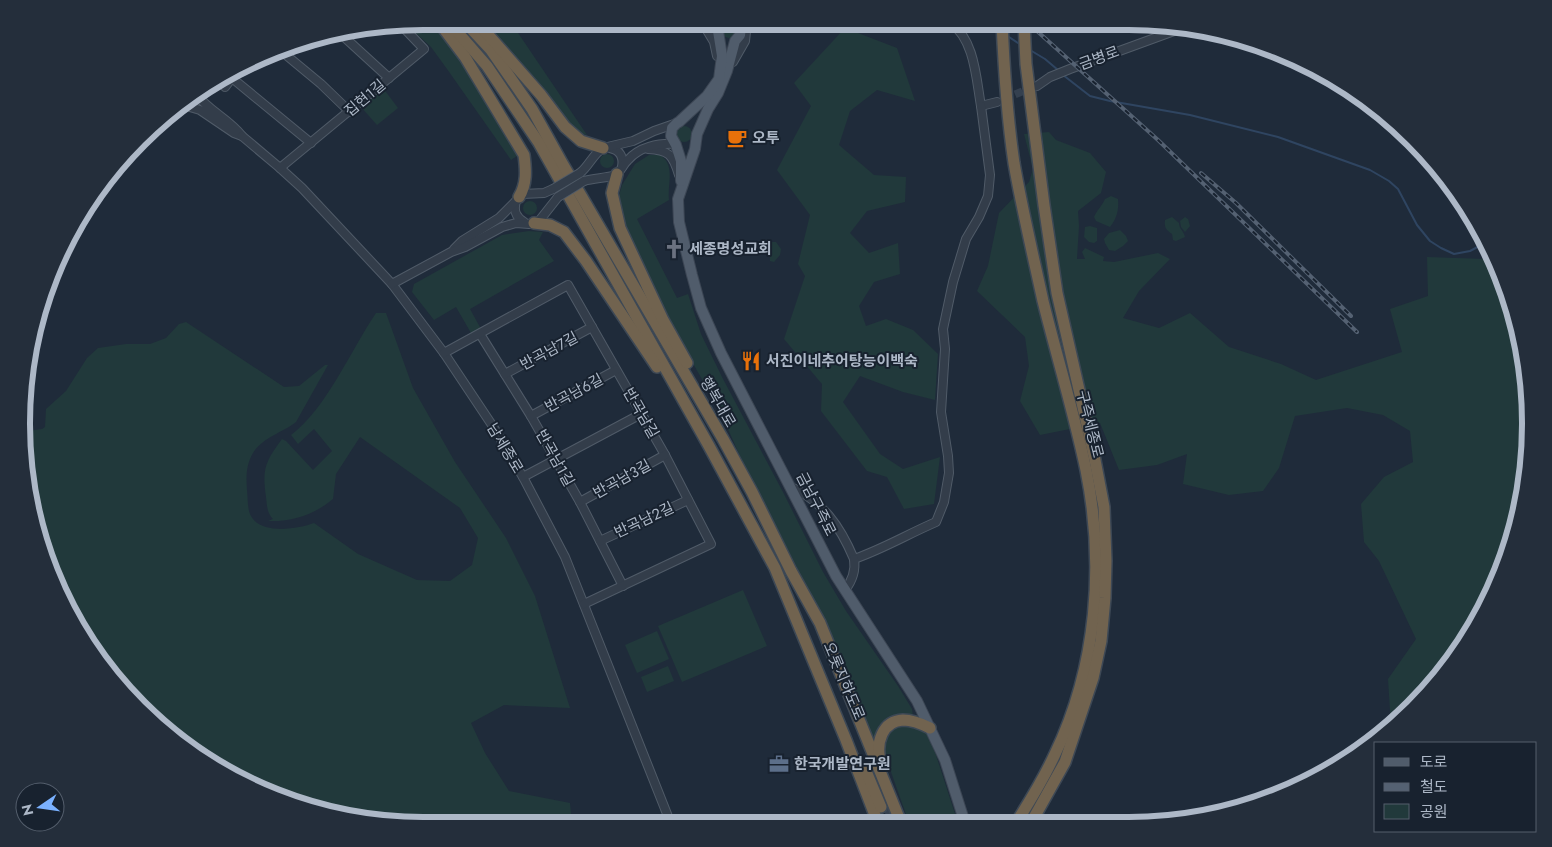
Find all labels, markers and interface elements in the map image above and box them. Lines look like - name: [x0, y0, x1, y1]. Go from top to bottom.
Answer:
- street label: 금병로: [1076, 41, 1122, 75]
- street label: 집현1길: [339, 74, 391, 122]
- cafe icon: 오투: [726, 127, 748, 149]
- place label: 오투: [752, 127, 780, 149]
- church icon: 세종명성교회: [663, 238, 685, 260]
- place label: 세종명성교회: [689, 238, 772, 260]
- street label: 반곡남7길: [516, 326, 582, 376]
- restaurant icon: 서진이네추어탕능이백숙: [740, 350, 762, 372]
- place label: 서진이네추어탕능이백숙: [766, 350, 918, 372]
- street label: 반곡남6길: [541, 368, 607, 418]
- street label: 행복대로: [695, 373, 741, 431]
- street label: 반곡남길: [618, 384, 664, 442]
- street label: 구즉세종로: [1071, 388, 1109, 460]
- street label: 남세종로: [481, 419, 529, 477]
- street label: 반곡남1길: [530, 426, 580, 490]
- street label: 반곡남3길: [589, 454, 655, 504]
- street label: 금남구즉로: [791, 468, 841, 540]
- street label: 반곡남2길: [610, 497, 678, 543]
- street label: 오롯지하도로: [818, 639, 870, 723]
- legend: [1374, 742, 1537, 832]
- text: 도로: [1420, 751, 1448, 773]
- office icon: 한국개발연구원: [768, 753, 790, 775]
- place label: 한국개발연구원: [794, 753, 891, 775]
- text: 철도: [1420, 776, 1448, 798]
- north arrow: [15, 782, 65, 832]
- text: 공원: [1420, 801, 1448, 823]
- text: N: [16, 802, 38, 818]

